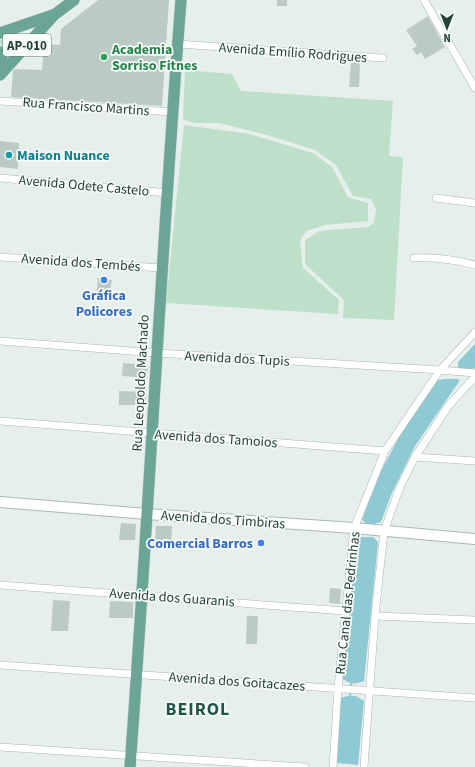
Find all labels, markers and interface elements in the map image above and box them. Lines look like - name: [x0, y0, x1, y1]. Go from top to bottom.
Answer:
- north arrow: [427, 8, 467, 48]
- text: N: [443, 30, 451, 45]
- road number: AP-010: [3, 34, 51, 56]
- street label: Avenida Emílio Rodrigues: [218, 38, 368, 68]
- place label: Academia Sorriso Fitnes: [111, 40, 197, 76]
- marker: Academia Sorriso Fitnes: [99, 52, 109, 62]
- street label: Rua Francisco Martins: [22, 93, 150, 121]
- place label: Maison Nuance: [17, 146, 110, 166]
- marker: Maison Nuance: [4, 150, 14, 160]
- street label: Avenida Odete Castelo: [18, 170, 150, 202]
- street label: Avenida dos Tembés: [21, 249, 141, 277]
- marker: Gráfica Policores: [99, 275, 109, 285]
- place label: Gráfica Policores: [76, 286, 132, 322]
- street label: Rua Leopoldo Machado: [127, 314, 155, 452]
- street label: Avenida dos Tupis: [184, 346, 290, 372]
- street label: Avenida dos Tamoios: [154, 425, 278, 453]
- street label: Avenida dos Timbiras: [160, 506, 286, 534]
- street label: Rua Canal das Pedrinhas: [331, 530, 365, 676]
- place label: Comercial Barros: [147, 534, 253, 554]
- marker: Comercial Barros: [256, 538, 266, 548]
- street label: Avenida dos Guaranis: [109, 584, 235, 612]
- street label: Avenida dos Goitacazes: [168, 667, 306, 697]
- district label: BEIROL: [166, 697, 230, 722]

